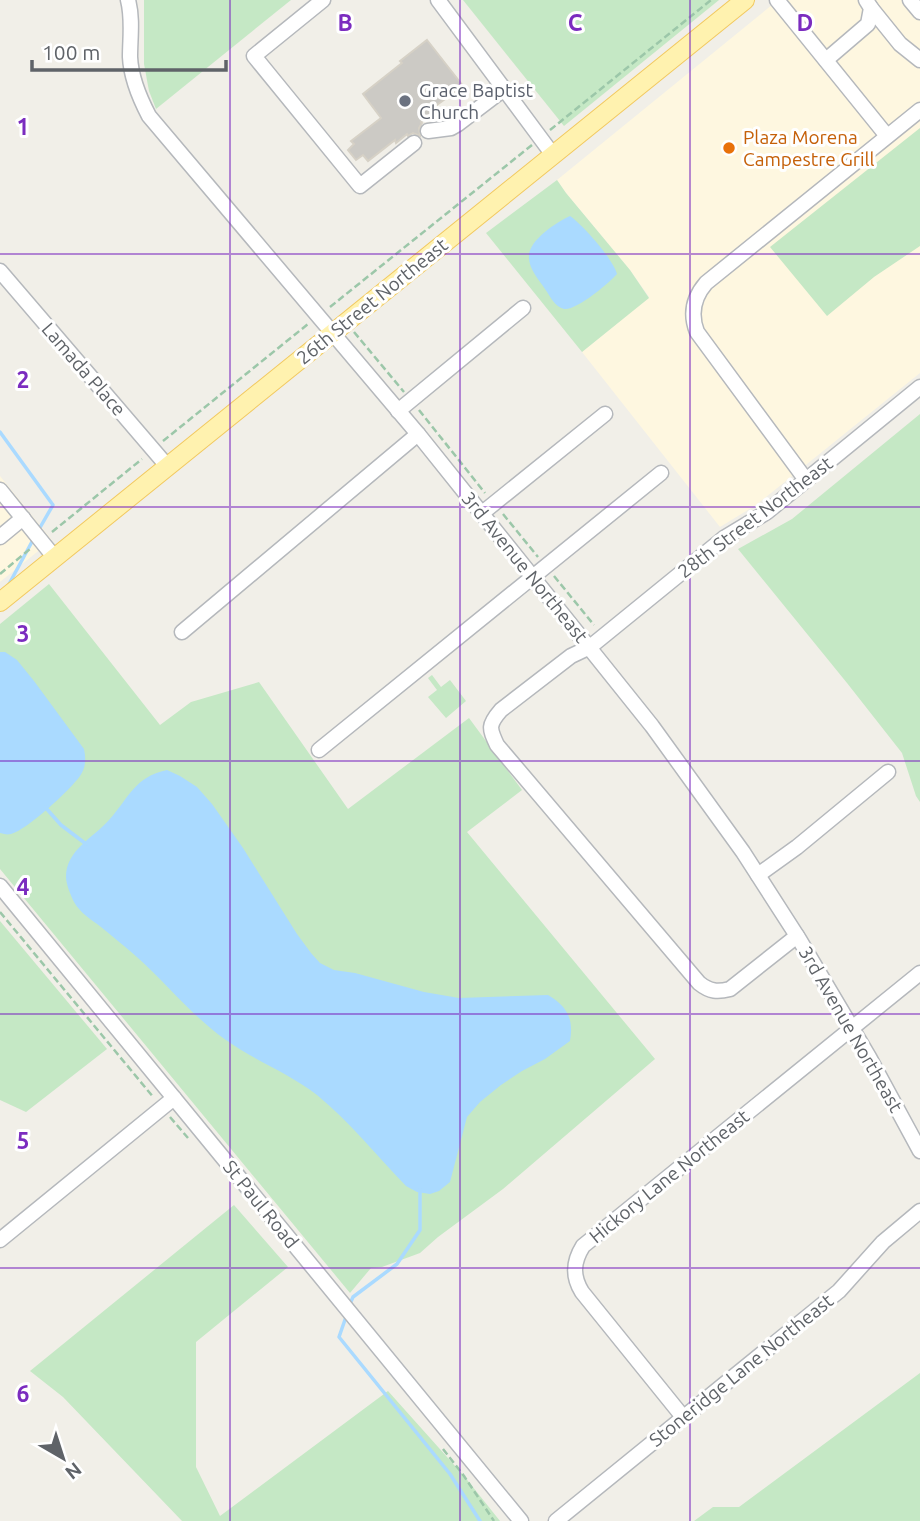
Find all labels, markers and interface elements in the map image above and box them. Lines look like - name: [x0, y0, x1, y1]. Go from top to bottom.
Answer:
- text: B: [337, 10, 353, 35]
- text: C: [568, 10, 583, 35]
- text: D: [797, 10, 813, 35]
- scale bar: [32, 28, 226, 72]
- text: 100 m: [42, 40, 100, 64]
- place label: Grace Baptist Church: [419, 79, 533, 123]
- marker: Grace Baptist Church: [397, 93, 413, 109]
- text: 1: [17, 114, 29, 139]
- place label: Plaza Morena Campestre Grill: [743, 126, 875, 170]
- marker: Plaza Morena Campestre Grill: [721, 140, 737, 156]
- street label: 26th Street Northeast: [292, 233, 452, 369]
- street label: Lamada Place: [38, 318, 130, 420]
- text: 2: [17, 367, 29, 392]
- street label: 28th Street Northeast: [673, 451, 837, 582]
- street label: 3rd Avenue Northeast: [457, 487, 593, 647]
- text: 3: [17, 621, 29, 646]
- text: 4: [17, 874, 30, 899]
- street label: 3rd Avenue Northeast: [794, 942, 908, 1116]
- street label: Hickory Lane Northeast: [585, 1104, 754, 1247]
- text: 5: [17, 1128, 29, 1153]
- street label: St Paul Road: [219, 1156, 303, 1252]
- street label: Stoneridge Lane Northeast: [645, 1289, 838, 1451]
- text: 6: [17, 1381, 30, 1406]
- north arrow: [28, 1423, 98, 1493]
- text: N: [61, 1458, 86, 1484]

